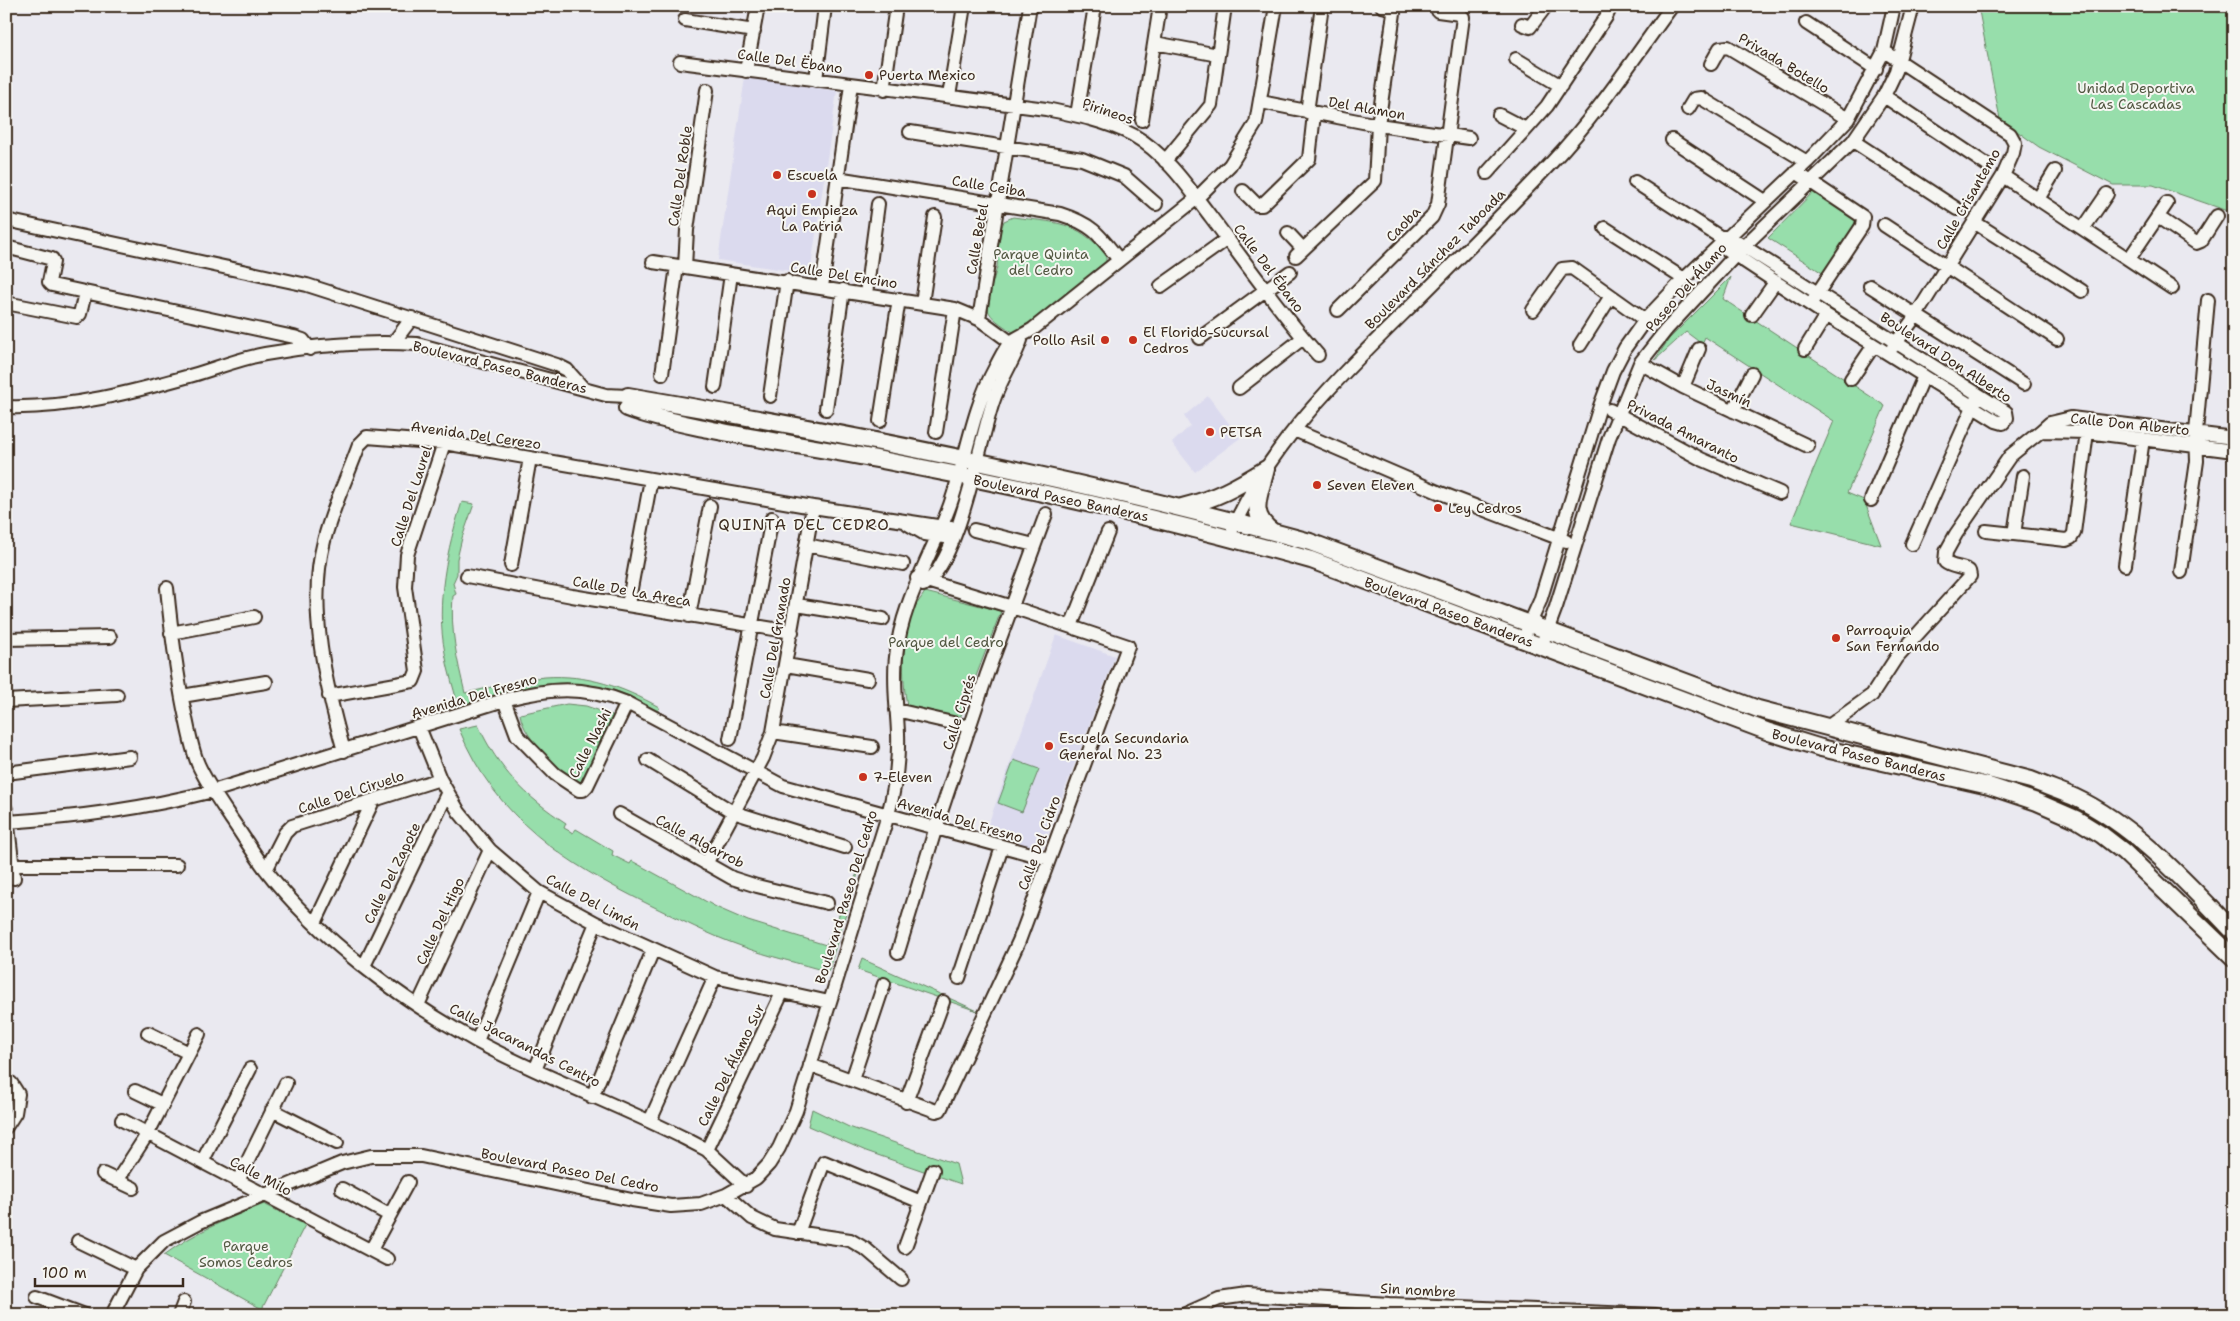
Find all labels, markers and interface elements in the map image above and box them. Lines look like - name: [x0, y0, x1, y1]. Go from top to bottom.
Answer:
- street label: Privada Botello: [1735, 29, 1833, 97]
- street label: Calle Del Ëbano: [736, 45, 844, 77]
- place label: Puerta Mexico: [879, 66, 975, 84]
- marker: Puerta Mexico: [863, 69, 875, 81]
- park label: Unidad Deportiva Las Cascadas: [2077, 79, 2195, 113]
- street label: Del Alamon: [1327, 92, 1407, 124]
- street label: Pirineos: [1080, 94, 1136, 128]
- street label: Calle Del Roble: [664, 124, 696, 228]
- street label: Calle Crisantemo: [1932, 145, 2004, 253]
- place label: Escuela: [787, 166, 838, 184]
- marker: Escuela: [771, 169, 783, 181]
- street label: Calle Ceiba: [951, 171, 1028, 201]
- street label: Boulevard Sánchez Taboada: [1361, 185, 1509, 333]
- marker: Aqui Empieza La Patria: [806, 188, 818, 200]
- place label: Aqui Empieza La Patria: [766, 201, 858, 235]
- street label: Calle Betel: [962, 201, 992, 276]
- street label: Caoba: [1382, 202, 1424, 245]
- street label: Calle Del Ébano: [1230, 220, 1308, 316]
- street label: Paseo Del Álamo: [1641, 239, 1731, 335]
- park label: Parque Quinta del Cedro: [993, 245, 1089, 279]
- street label: Calle Del Encino: [789, 258, 899, 292]
- street label: Boulevard Don Alberto: [1877, 308, 2015, 406]
- place label: El Florido-Sucursal Cedros: [1143, 323, 1270, 357]
- place label: Pollo Asil: [1033, 331, 1096, 349]
- marker: Pollo Asil: [1099, 334, 1111, 346]
- marker: El Florido-Sucursal Cedros: [1127, 334, 1139, 346]
- street label: Boulevard Paseo Banderas: [411, 337, 589, 397]
- street label: Jasmín: [1703, 375, 1755, 411]
- street label: Privada Amaranto: [1624, 395, 1742, 467]
- street label: Calle Don Alberto: [2070, 409, 2190, 439]
- street label: Avenida Del Cerezo: [410, 417, 542, 453]
- place label: PETSA: [1220, 423, 1262, 441]
- marker: PETSA: [1204, 426, 1216, 438]
- street label: Calle Del Laurel: [386, 442, 436, 549]
- street label: Boulevard Paseo Banderas: [972, 471, 1150, 525]
- place label: Seven Eleven: [1327, 476, 1415, 494]
- marker: Seven Eleven: [1311, 479, 1323, 491]
- place label: Ley Cedros: [1448, 499, 1522, 517]
- marker: Ley Cedros: [1432, 502, 1444, 514]
- district label: QUINTA DEL CEDRO: [718, 514, 890, 535]
- street label: Calle De La Areca: [571, 572, 693, 610]
- street label: Boulevard Paseo Banderas: [1362, 573, 1536, 651]
- street label: Calle Del Granado: [755, 576, 795, 700]
- place label: Parroquia San Fernando: [1846, 621, 1940, 655]
- marker: Parroquia San Fernando: [1830, 632, 1842, 644]
- park label: Parque del Cedro: [888, 633, 1004, 651]
- street label: Avenida Del Fresno: [409, 669, 539, 723]
- street label: Calle Ciprés: [938, 672, 980, 752]
- street label: Calle Nashi: [565, 705, 615, 781]
- street label: Boulevard Paseo Banderas: [1770, 725, 1948, 785]
- place label: Escuela Secundaria General No. 23: [1059, 729, 1189, 763]
- marker: Escuela Secundaria General No. 23: [1043, 740, 1055, 752]
- street label: Calle Del Ciruelo: [296, 766, 406, 818]
- place label: 7-Eleven: [873, 768, 932, 786]
- marker: 7-Eleven: [857, 771, 869, 783]
- street label: Avenida Del Fresno: [895, 793, 1025, 847]
- street label: Calle Del Cidro: [1014, 793, 1064, 893]
- street label: Boulevard Paseo Del Cedro: [811, 808, 881, 986]
- street label: Calle Algarrob: [653, 810, 747, 872]
- street label: Calle Del Zapote: [360, 819, 424, 927]
- street label: Calle Del Limón: [543, 870, 643, 935]
- street label: Calle Del Higo: [412, 874, 468, 968]
- street label: Calle Jacarandas Centro: [446, 999, 604, 1091]
- street label: Calle Del Álamo Sur: [693, 1000, 769, 1129]
- street label: Boulevard Paseo Del Cedro: [479, 1144, 661, 1196]
- street label: Calle Milo: [227, 1152, 295, 1200]
- park label: Parque Somos Cedros: [199, 1237, 293, 1271]
- scale bar: [35, 1256, 182, 1288]
- text: 100 m: [42, 1263, 87, 1283]
- street label: Sin nombre: [1380, 1279, 1456, 1301]

